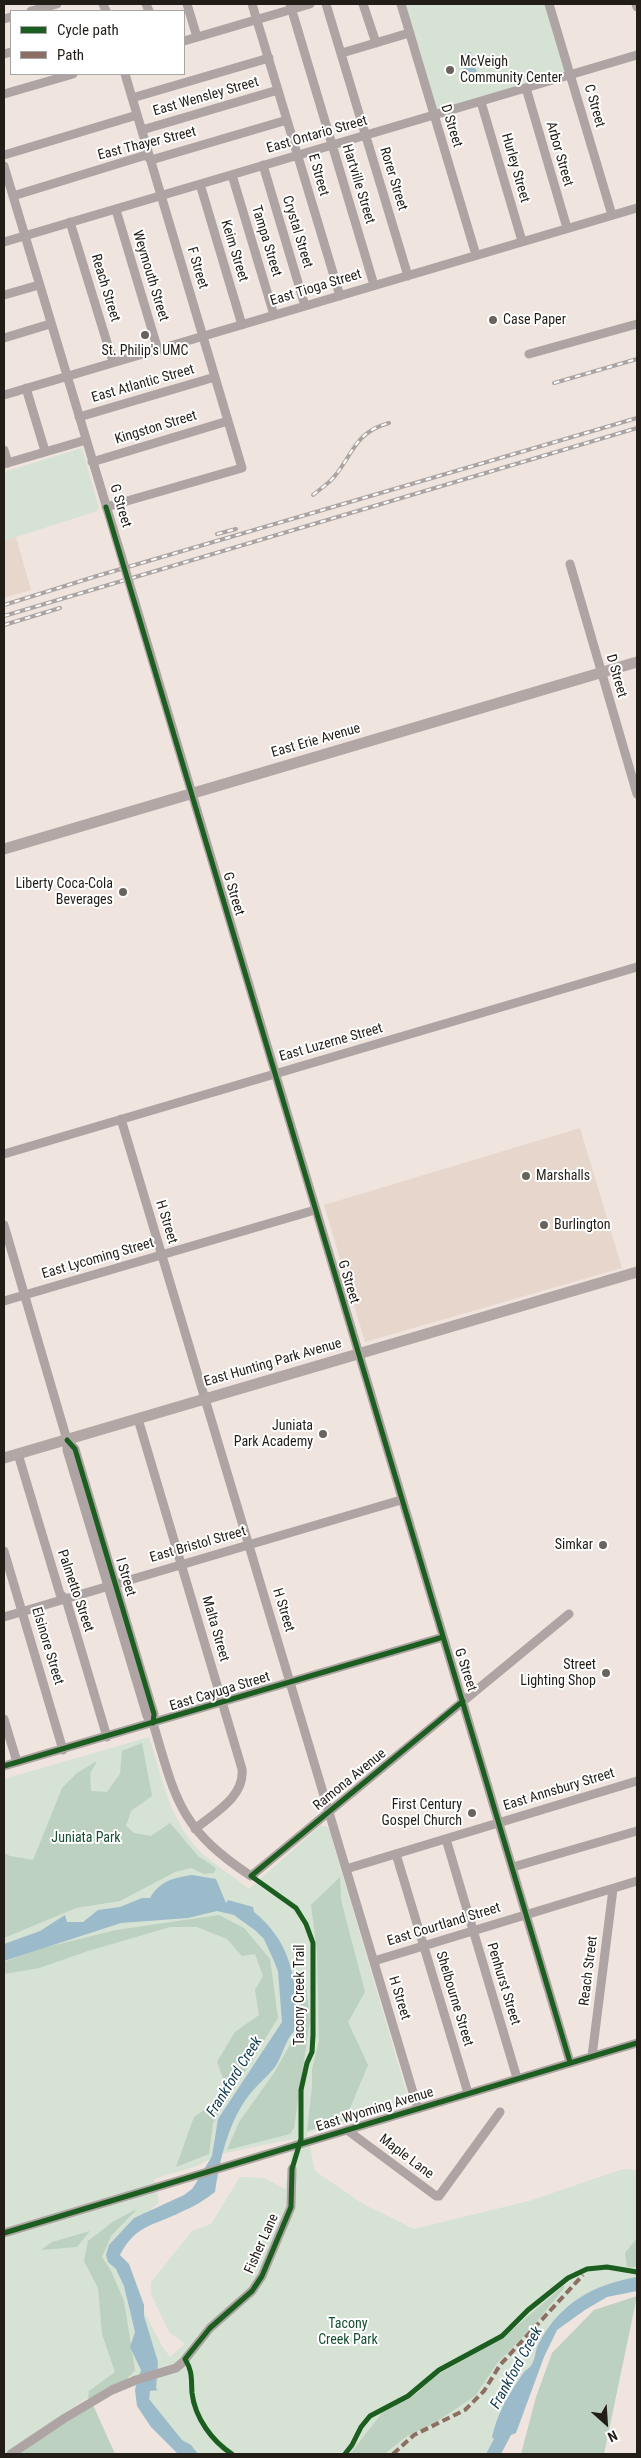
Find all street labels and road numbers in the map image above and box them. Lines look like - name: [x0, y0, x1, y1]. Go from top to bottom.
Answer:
- street label: East Wensley Street: [151, 74, 261, 120]
- street label: C Street: [580, 83, 608, 129]
- street label: D Street: [437, 103, 465, 149]
- street label: East Ontario Street: [265, 113, 369, 157]
- street label: Arbor Street: [542, 120, 576, 188]
- street label: East Thayer Street: [96, 124, 198, 164]
- street label: Hurley Street: [497, 131, 533, 205]
- street label: Hartville Street: [338, 142, 378, 226]
- street label: Rorer Street: [375, 145, 411, 213]
- street label: E Street: [304, 152, 332, 198]
- street label: Crystal Street: [278, 194, 316, 270]
- street label: Tampa Street: [247, 203, 285, 279]
- street label: Keim Street: [217, 218, 251, 284]
- street label: Weymouth Street: [128, 229, 172, 323]
- street label: F Street: [183, 245, 211, 291]
- street label: Reach Street: [87, 252, 123, 324]
- street label: East Tioga Street: [268, 266, 364, 310]
- street label: East Atlantic Street: [90, 361, 196, 407]
- street label: Kingston Street: [113, 408, 199, 448]
- street label: G Street: [105, 482, 135, 530]
- street label: D Street: [602, 653, 630, 699]
- street label: East Erie Avenue: [270, 720, 362, 762]
- street label: G Street: [218, 870, 248, 918]
- street label: East Luzerne Street: [277, 1020, 385, 1066]
- street label: H Street: [151, 1198, 181, 1246]
- street label: East Lycoming Street: [40, 1235, 156, 1283]
- street label: G Street: [333, 1258, 363, 1306]
- street label: East Hunting Park Avenue: [202, 1335, 344, 1391]
- street label: East Bristol Street: [148, 1523, 248, 1567]
- street label: Palmetto Street: [53, 1548, 97, 1634]
- street label: I Street: [111, 1556, 139, 1598]
- street label: H Street: [268, 1586, 298, 1634]
- street label: Malta Street: [198, 1594, 232, 1664]
- street label: Elsinore Street: [27, 1605, 67, 1687]
- street label: G Street: [450, 1646, 480, 1694]
- street label: East Cayuga Street: [168, 1669, 272, 1715]
- street label: Ramona Avenue: [310, 1746, 390, 1814]
- street label: East Annsbury Street: [501, 1765, 617, 1815]
- street label: East Courtland Street: [385, 1900, 503, 1950]
- street label: Reach Street: [576, 1935, 602, 2007]
- street label: Penhurst Street: [482, 1941, 524, 2027]
- street label: Tacony Creek Trail: [292, 1944, 308, 2046]
- street label: Shelbourne Street: [432, 1950, 476, 2048]
- street label: H Street: [384, 1974, 414, 2022]
- street label: East Wyoming Avenue: [314, 2084, 436, 2136]
- street label: Maple Lane: [375, 2131, 437, 2183]
- street label: Fisher Lane: [241, 2211, 283, 2277]

